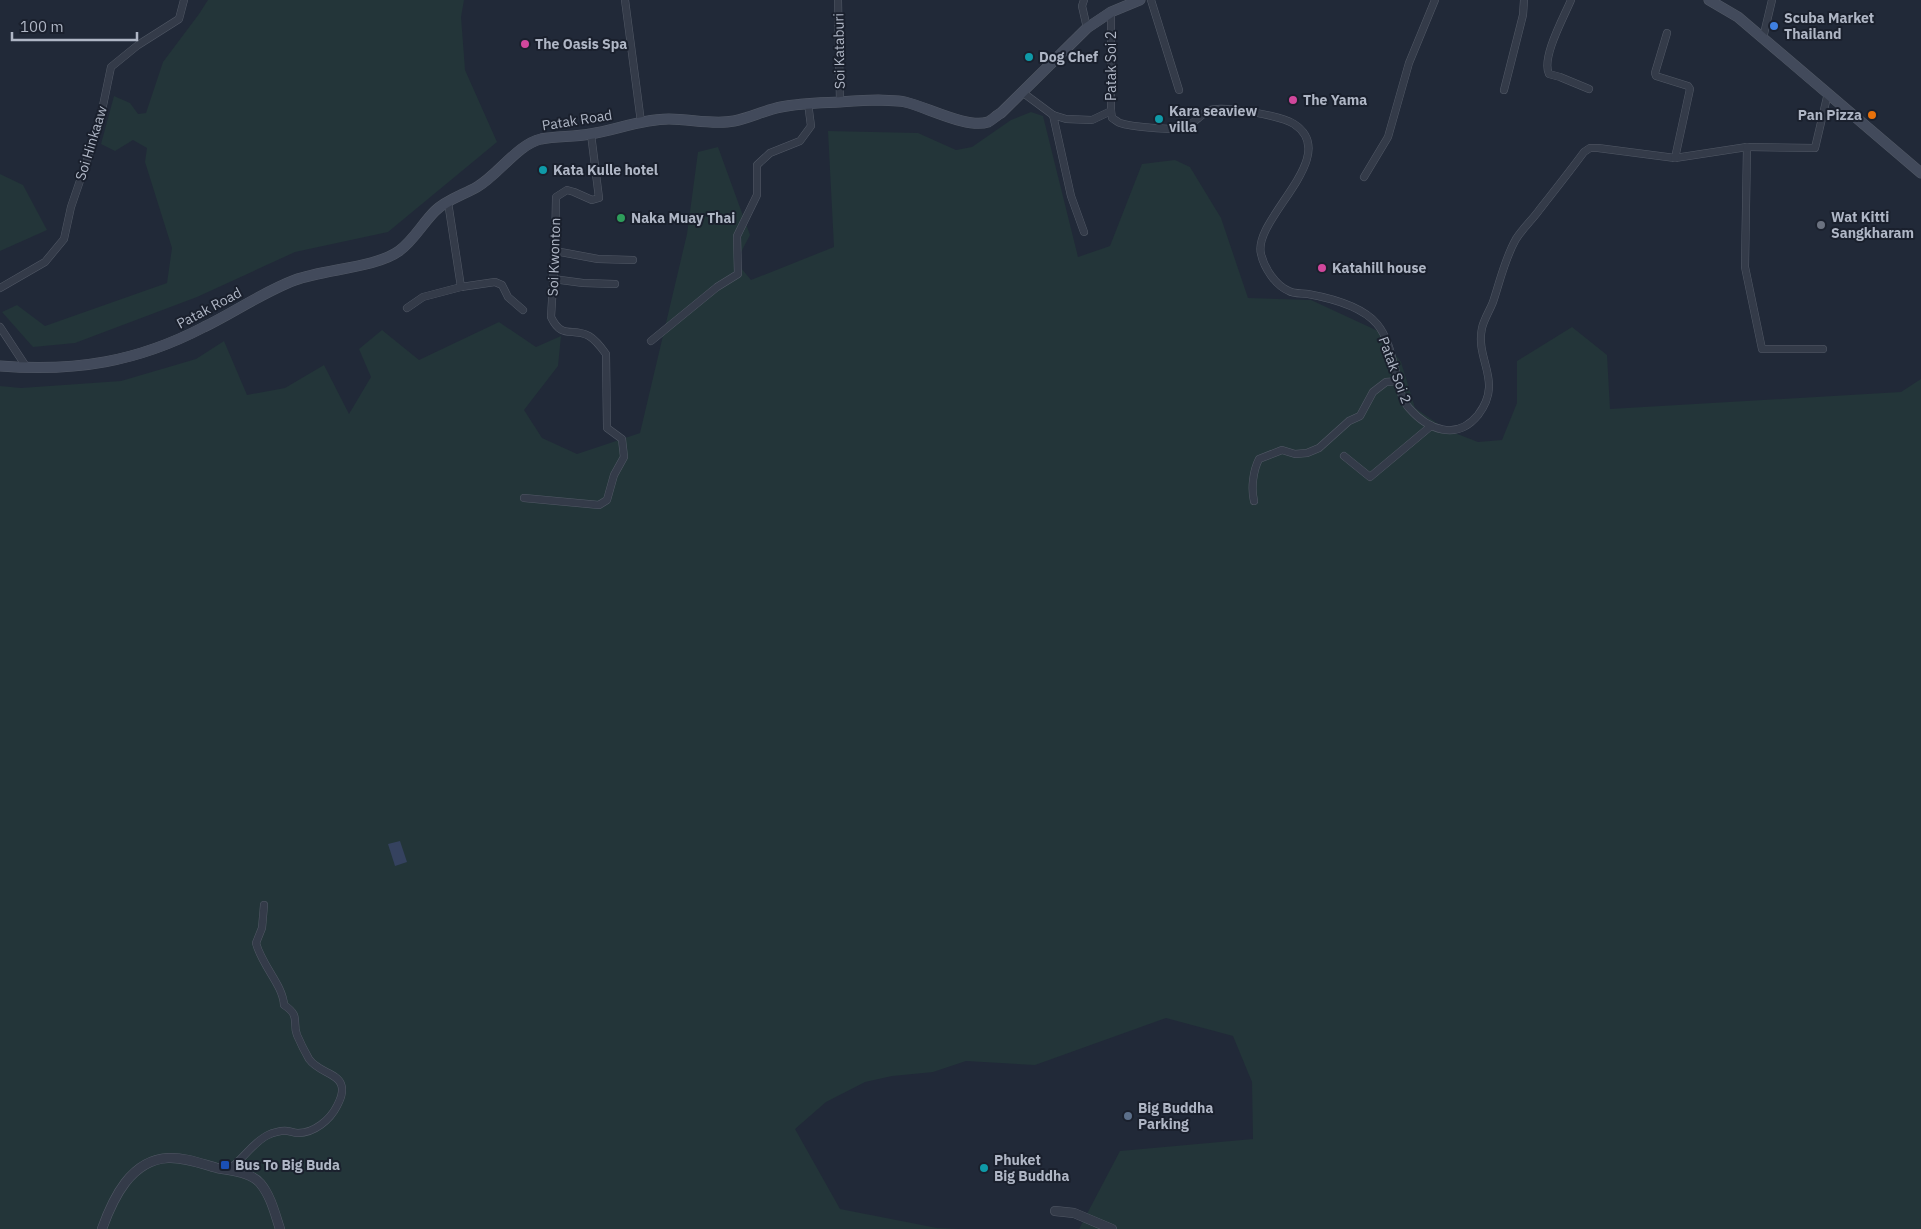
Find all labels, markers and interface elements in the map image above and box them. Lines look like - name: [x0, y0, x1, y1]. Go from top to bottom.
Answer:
- place label: Scuba Market Thailand: [1784, 9, 1874, 43]
- scale bar: [12, 10, 138, 42]
- street label: Soi Kataburi: [829, 13, 849, 89]
- text: 100 m: [20, 17, 64, 36]
- marker: Scuba Market Thailand: [1768, 20, 1780, 32]
- street label: Patak Soi 2: [1102, 31, 1120, 101]
- place label: The Oasis Spa: [535, 35, 627, 53]
- marker: The Oasis Spa: [519, 38, 531, 50]
- place label: Dog Chef: [1039, 48, 1098, 66]
- marker: Dog Chef: [1023, 51, 1035, 63]
- place label: The Yama: [1303, 91, 1367, 109]
- marker: The Yama: [1287, 94, 1299, 106]
- place label: Kara seaview villa: [1169, 102, 1257, 136]
- street label: Soi Hinkaaw: [71, 103, 111, 183]
- street label: Patak Road: [540, 106, 614, 134]
- place label: Pan Pizza: [1798, 106, 1862, 124]
- marker: Pan Pizza: [1866, 109, 1878, 121]
- marker: Kara seaview villa: [1153, 113, 1165, 125]
- place label: Kata Kulle hotel: [553, 161, 658, 179]
- marker: Kata Kulle hotel: [537, 164, 549, 176]
- place label: Wat Kitti Sangkharam: [1831, 208, 1914, 242]
- place label: Naka Muay Thai: [631, 209, 735, 227]
- marker: Naka Muay Thai: [615, 212, 627, 224]
- street label: Soi Kwonton: [544, 217, 564, 297]
- marker: Wat Kitti Sangkharam: [1815, 219, 1827, 231]
- place label: Katahill house: [1332, 259, 1426, 277]
- marker: Katahill house: [1316, 262, 1328, 274]
- street label: Patak Road: [173, 283, 245, 333]
- street label: Patak Soi 2: [1375, 334, 1415, 406]
- place label: Big Buddha Parking: [1138, 1099, 1213, 1133]
- marker: Big Buddha Parking: [1122, 1110, 1134, 1122]
- place label: Phuket Big Buddha: [994, 1151, 1069, 1185]
- place label: Bus To Big Buda: [235, 1156, 340, 1174]
- marker: Bus To Big Buda: [219, 1159, 231, 1171]
- marker: Phuket Big Buddha: [978, 1162, 990, 1174]

